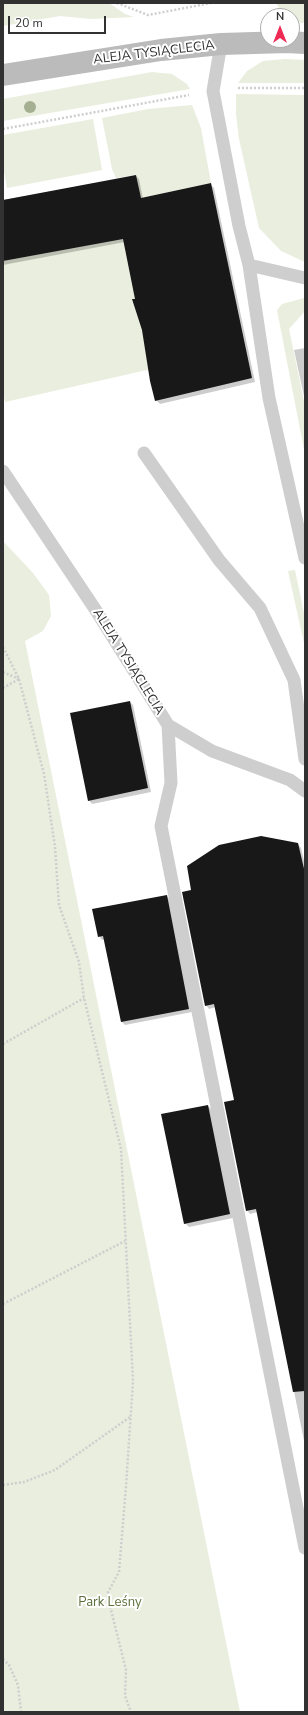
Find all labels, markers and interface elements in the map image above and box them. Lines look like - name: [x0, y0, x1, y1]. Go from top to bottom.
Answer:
- scale bar: [10, 8, 108, 34]
- north arrow: [260, 8, 300, 48]
- text: N: [276, 9, 284, 24]
- text: 20 m: [15, 15, 43, 31]
- street label: ALEJA TYSIĄCLECIA: [92, 38, 216, 68]
- street label: ALEJA TYSIĄCLECIA: [89, 606, 167, 718]
- park label: Park Leśny: [78, 1595, 142, 1611]

